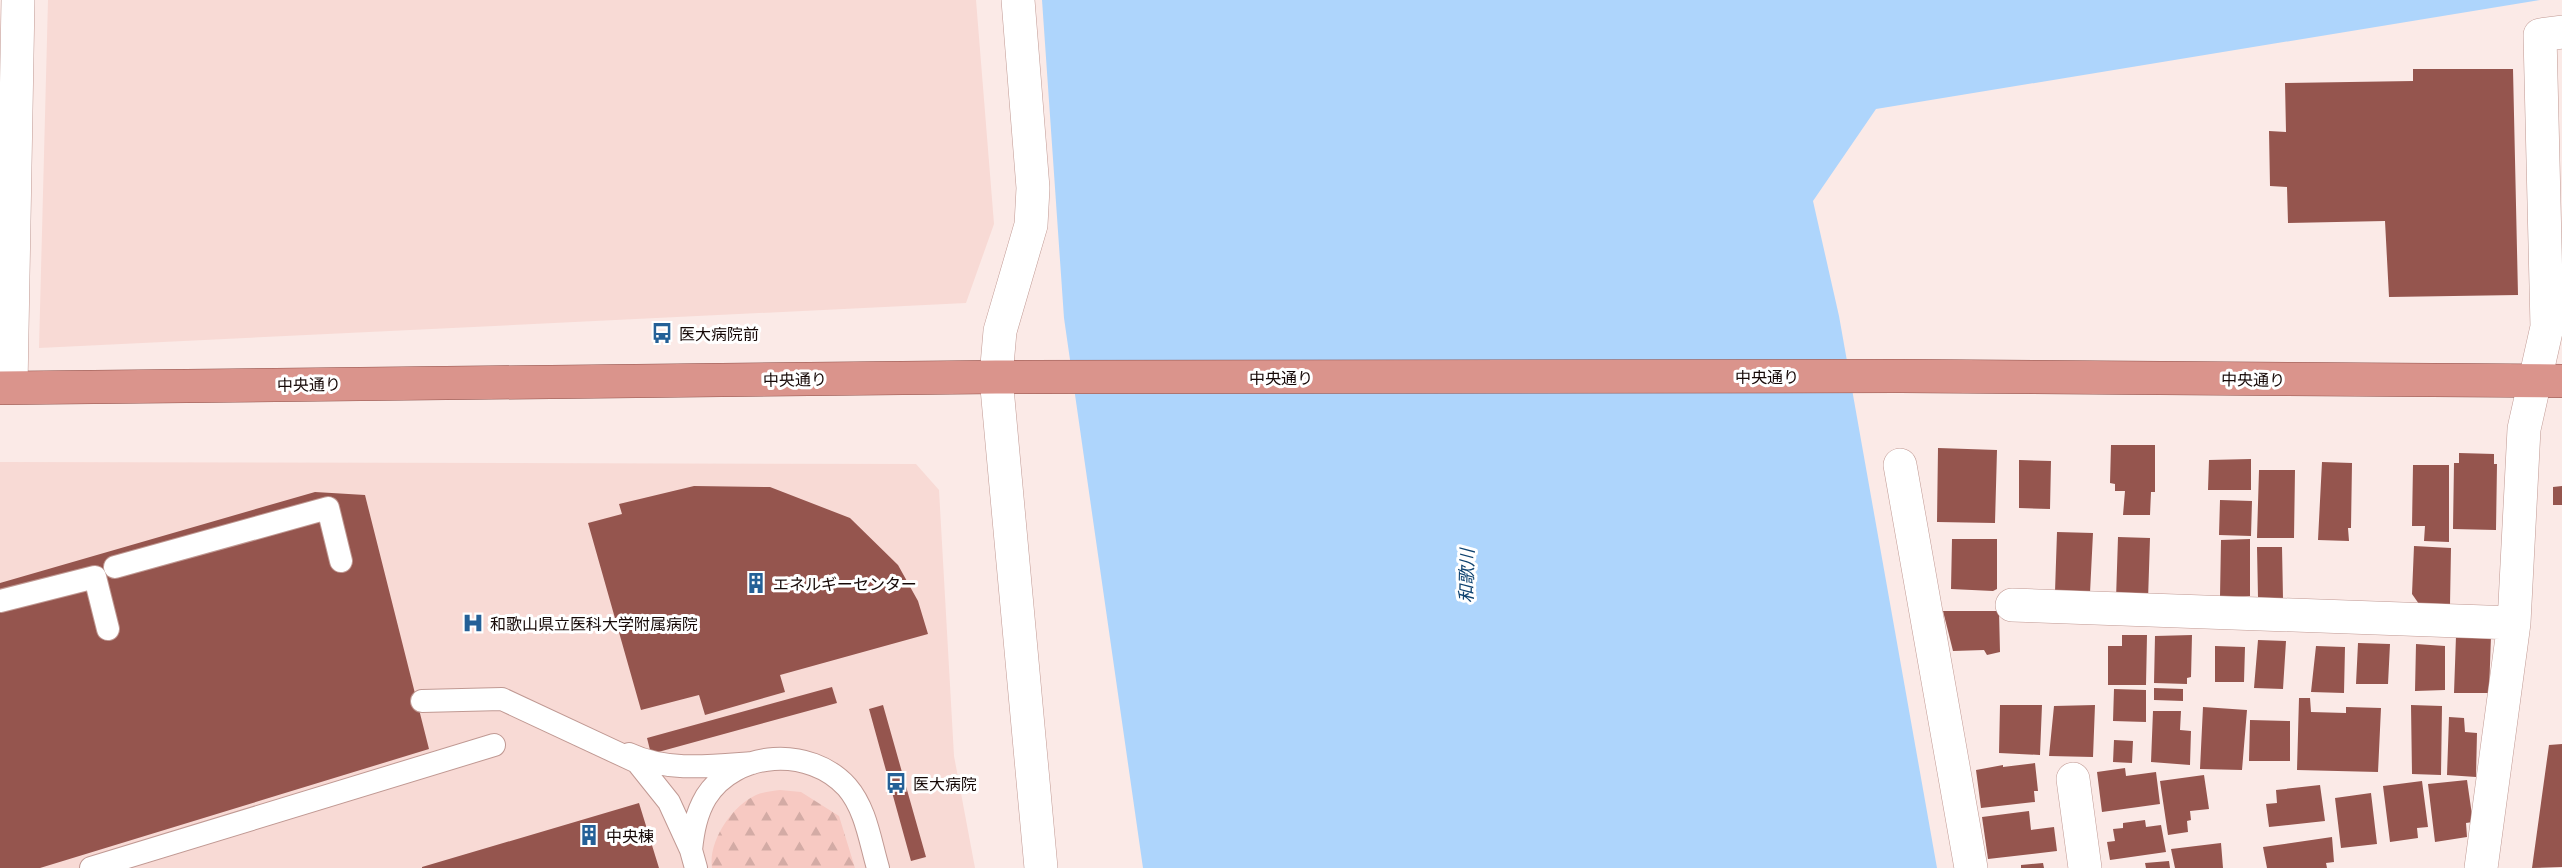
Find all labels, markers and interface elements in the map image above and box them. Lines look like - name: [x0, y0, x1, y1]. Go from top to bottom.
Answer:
- bus stop icon: 医大病院前: [650, 321, 674, 345]
- place label: 医大病院前: [679, 324, 759, 343]
- street label: 中央通り: [1735, 367, 1799, 386]
- street label: 中央通り: [1249, 368, 1313, 387]
- street label: 中央通り: [763, 369, 827, 389]
- street label: 中央通り: [2221, 369, 2285, 389]
- street label: 中央通り: [277, 374, 341, 394]
- water label: 和歌川: [1455, 547, 1478, 603]
- building icon: エネルギーセンター: [744, 571, 768, 595]
- place label: エネルギーセンター: [773, 574, 917, 593]
- hospital icon: 和歌山県立医科大学附属病院: [461, 611, 485, 635]
- place label: 和歌山県立医科大学附属病院: [490, 614, 698, 633]
- bus stop icon: 医大病院: [884, 771, 908, 795]
- place label: 医大病院: [913, 774, 977, 793]
- building icon: 中央棟: [577, 823, 601, 847]
- place label: 中央棟: [606, 826, 654, 845]

